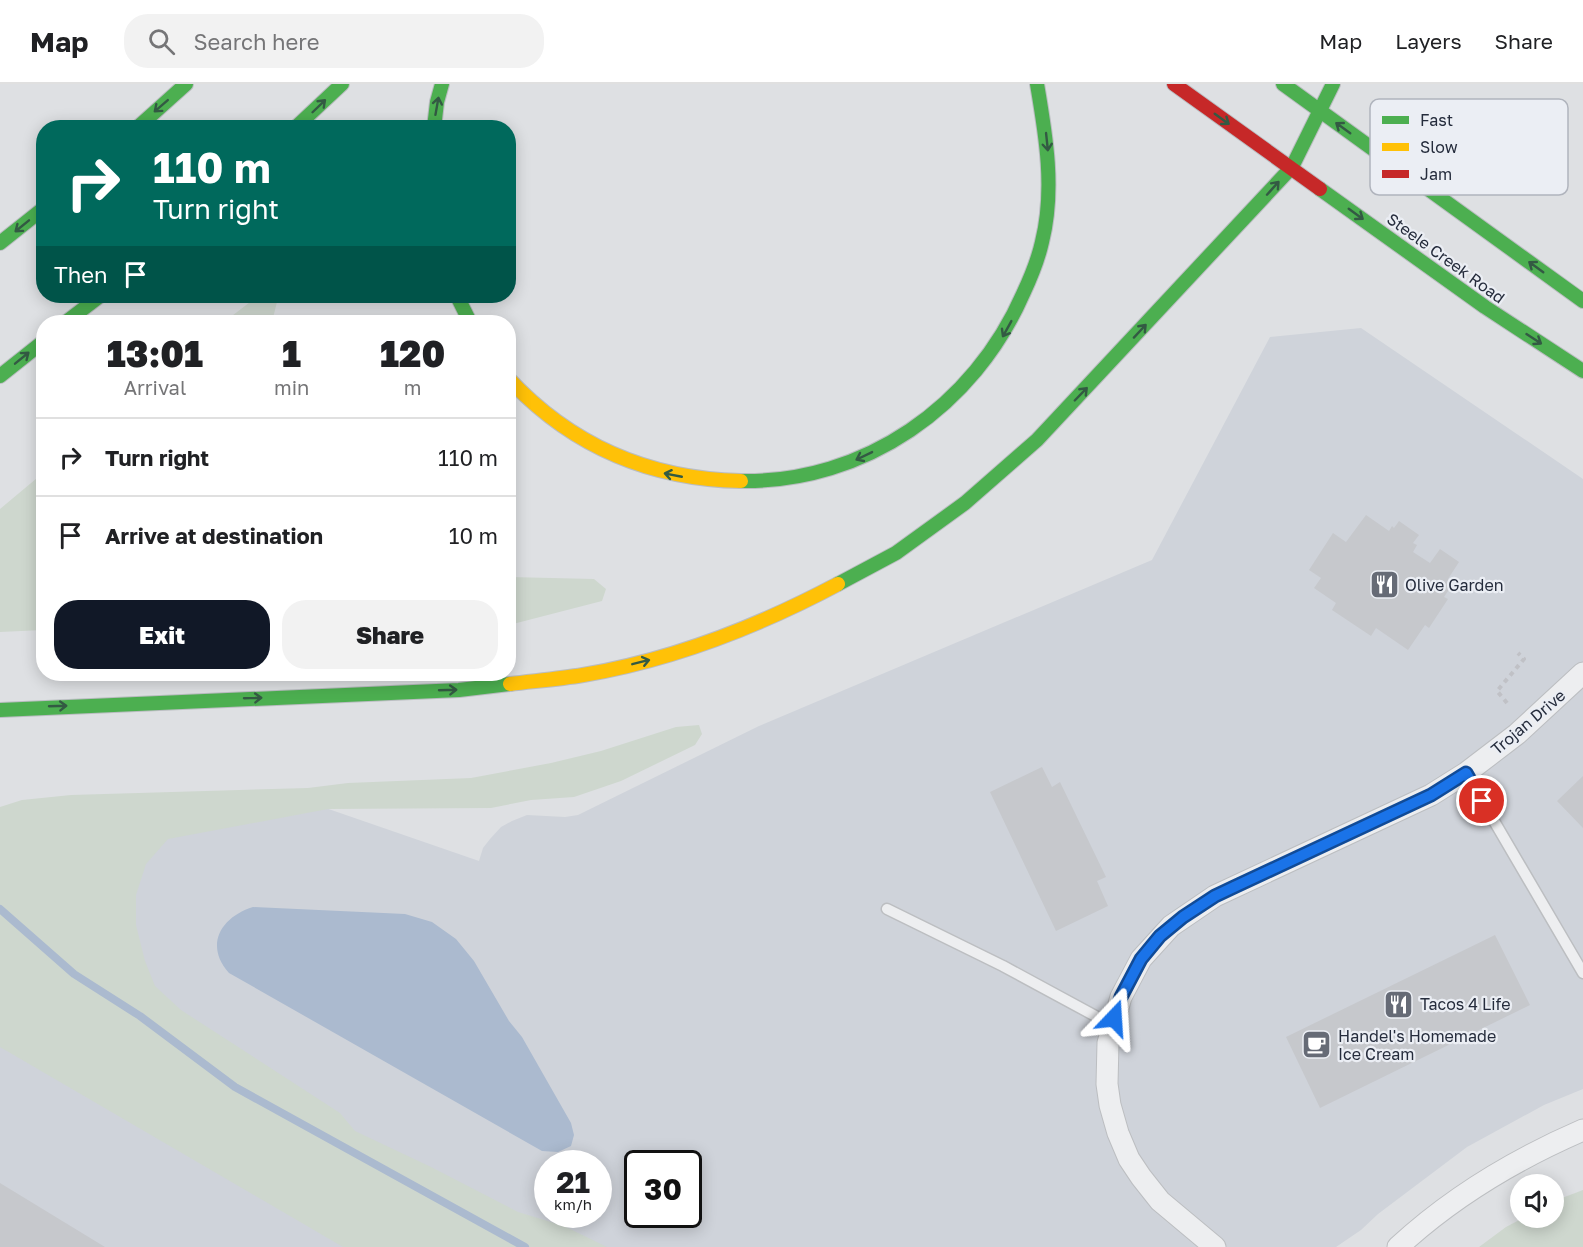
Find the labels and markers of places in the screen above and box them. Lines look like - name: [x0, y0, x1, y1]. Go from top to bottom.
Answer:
- restaurant icon: Olive Garden: [1368, 569, 1400, 601]
- place label: Olive Garden: [1405, 575, 1504, 595]
- pin: [1456, 775, 1507, 826]
- restaurant icon: Tacos 4 Life: [1383, 988, 1415, 1020]
- place label: Tacos 4 Life: [1420, 994, 1510, 1014]
- place label: Handel's Homemade Ice Cream: [1338, 1026, 1496, 1064]
- cafe icon: Handel's Homemade Ice Cream: [1301, 1029, 1333, 1061]

